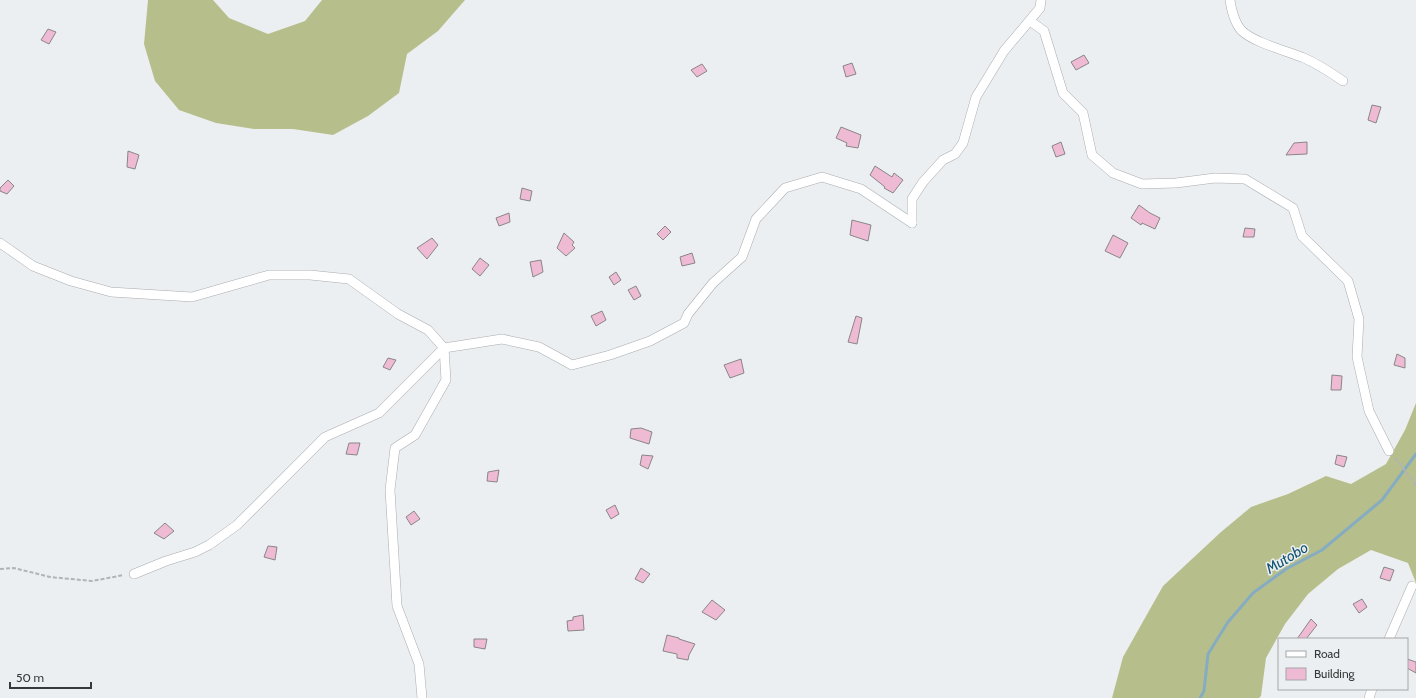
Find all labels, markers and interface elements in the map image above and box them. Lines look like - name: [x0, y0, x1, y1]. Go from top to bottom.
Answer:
- water label: Mutobo: [1262, 538, 1312, 578]
- legend: [1278, 638, 1408, 690]
- text: Road: [1314, 646, 1340, 661]
- scale bar: [10, 664, 91, 690]
- text: Building: [1314, 666, 1356, 681]
- text: 50 m: [16, 670, 44, 685]

